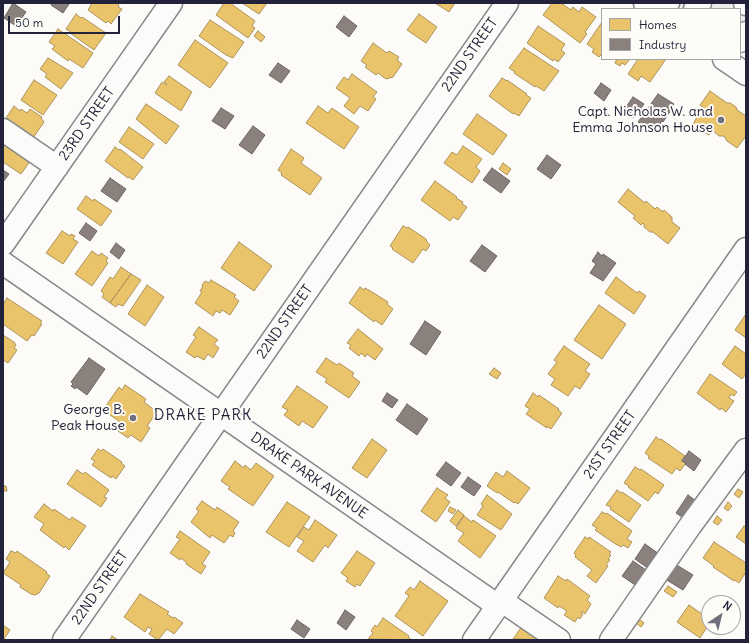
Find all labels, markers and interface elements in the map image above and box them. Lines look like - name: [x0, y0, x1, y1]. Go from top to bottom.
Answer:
- scale bar: [10, 8, 122, 34]
- legend: [601, 8, 741, 60]
- text: 50 m: [15, 15, 43, 30]
- street label: 22ND STREET: [438, 15, 502, 95]
- text: Homes: [639, 17, 677, 32]
- text: Industry: [639, 37, 686, 52]
- street label: 23RD STREET: [56, 84, 118, 164]
- place label: Capt. Nicholas W. and Emma Johnson House: [572, 104, 713, 136]
- marker: Capt. Nicholas W. and Emma Johnson House: [716, 115, 726, 125]
- street label: 22ND STREET: [253, 282, 317, 362]
- place label: George B. Peak House: [51, 402, 125, 434]
- district label: DRAKE PARK: [154, 407, 252, 425]
- street label: 21ST STREET: [580, 408, 640, 482]
- marker: George B. Peak House: [128, 413, 138, 423]
- street label: DRAKE PARK AVENUE: [247, 429, 371, 523]
- street label: 22ND STREET: [68, 548, 132, 628]
- north arrow: [701, 595, 741, 635]
- text: N: [720, 598, 734, 614]

